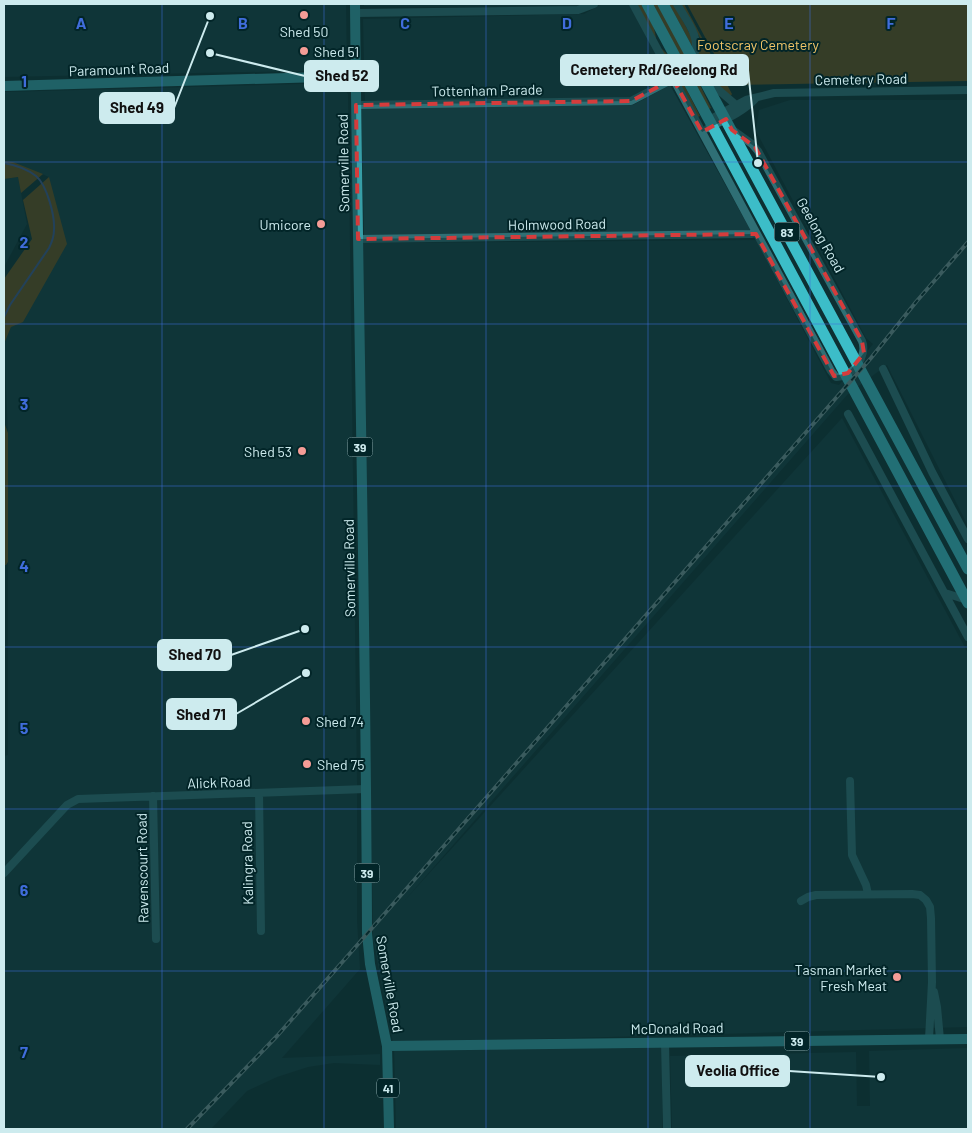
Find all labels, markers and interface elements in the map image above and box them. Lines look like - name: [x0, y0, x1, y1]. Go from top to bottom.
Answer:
- marker: Shed 50: [298, 9, 310, 21]
- text: A: [76, 13, 87, 32]
- text: B: [238, 13, 248, 32]
- text: C: [400, 13, 410, 32]
- text: D: [562, 13, 572, 32]
- text: E: [724, 13, 734, 32]
- text: F: [887, 13, 896, 32]
- place label: Shed 50: [280, 23, 328, 40]
- park label: Footscray Cemetery: [697, 36, 820, 53]
- place label: Shed 51: [314, 43, 359, 60]
- marker: Shed 51: [298, 45, 310, 57]
- callout: Cemetery Rd/Geelong Rd: [561, 55, 748, 85]
- street label: Paramount Road: [68, 59, 170, 79]
- text: Cemetery Rd/Geelong Rd: [570, 60, 738, 78]
- callout: Shed 52: [305, 61, 378, 91]
- text: Shed 52: [315, 66, 369, 84]
- street label: Cemetery Road: [814, 70, 908, 88]
- text: 1: [21, 71, 27, 90]
- street label: Tottenham Parade: [431, 81, 543, 99]
- callout: Shed 49: [100, 93, 174, 123]
- text: Shed 49: [110, 98, 164, 116]
- street label: Somerville Road: [334, 114, 352, 212]
- street label: Geelong Road: [793, 195, 849, 275]
- street label: Holmwood Road: [508, 215, 606, 233]
- place label: Umicore: [259, 216, 311, 233]
- marker: Umicore: [315, 218, 327, 230]
- road number: 83: [774, 222, 800, 242]
- text: 2: [20, 232, 29, 251]
- text: 3: [20, 394, 28, 413]
- road number: 39: [348, 438, 372, 457]
- place label: Shed 53: [244, 443, 292, 460]
- marker: Shed 53: [296, 445, 308, 457]
- street label: Somerville Road: [340, 519, 358, 617]
- text: 4: [19, 556, 29, 575]
- callout: Shed 70: [158, 640, 231, 670]
- text: Shed 70: [169, 645, 221, 663]
- callout: Shed 71: [167, 699, 236, 729]
- text: Shed 71: [176, 705, 226, 723]
- place label: Shed 74: [316, 713, 364, 730]
- marker: Shed 74: [300, 715, 312, 727]
- text: 5: [20, 718, 29, 737]
- place label: Shed 75: [317, 756, 364, 773]
- marker: Shed 75: [301, 758, 313, 770]
- street label: Alick Road: [187, 772, 251, 792]
- street label: Ravenscourt Road: [133, 813, 151, 923]
- street label: Kalingra Road: [238, 821, 256, 905]
- road number: 39: [354, 864, 380, 882]
- text: 6: [20, 880, 29, 899]
- street label: Somerville Road: [373, 934, 407, 1034]
- place label: Tasman Market Fresh Meat: [795, 961, 887, 994]
- marker: Tasman Market Fresh Meat: [891, 971, 903, 983]
- street label: McDonald Road: [630, 1019, 724, 1037]
- road number: 39: [784, 1032, 810, 1050]
- text: 7: [20, 1042, 28, 1061]
- callout: Veolia Office: [686, 1056, 789, 1086]
- text: Veolia Office: [696, 1061, 780, 1079]
- road number: 41: [377, 1078, 399, 1098]

